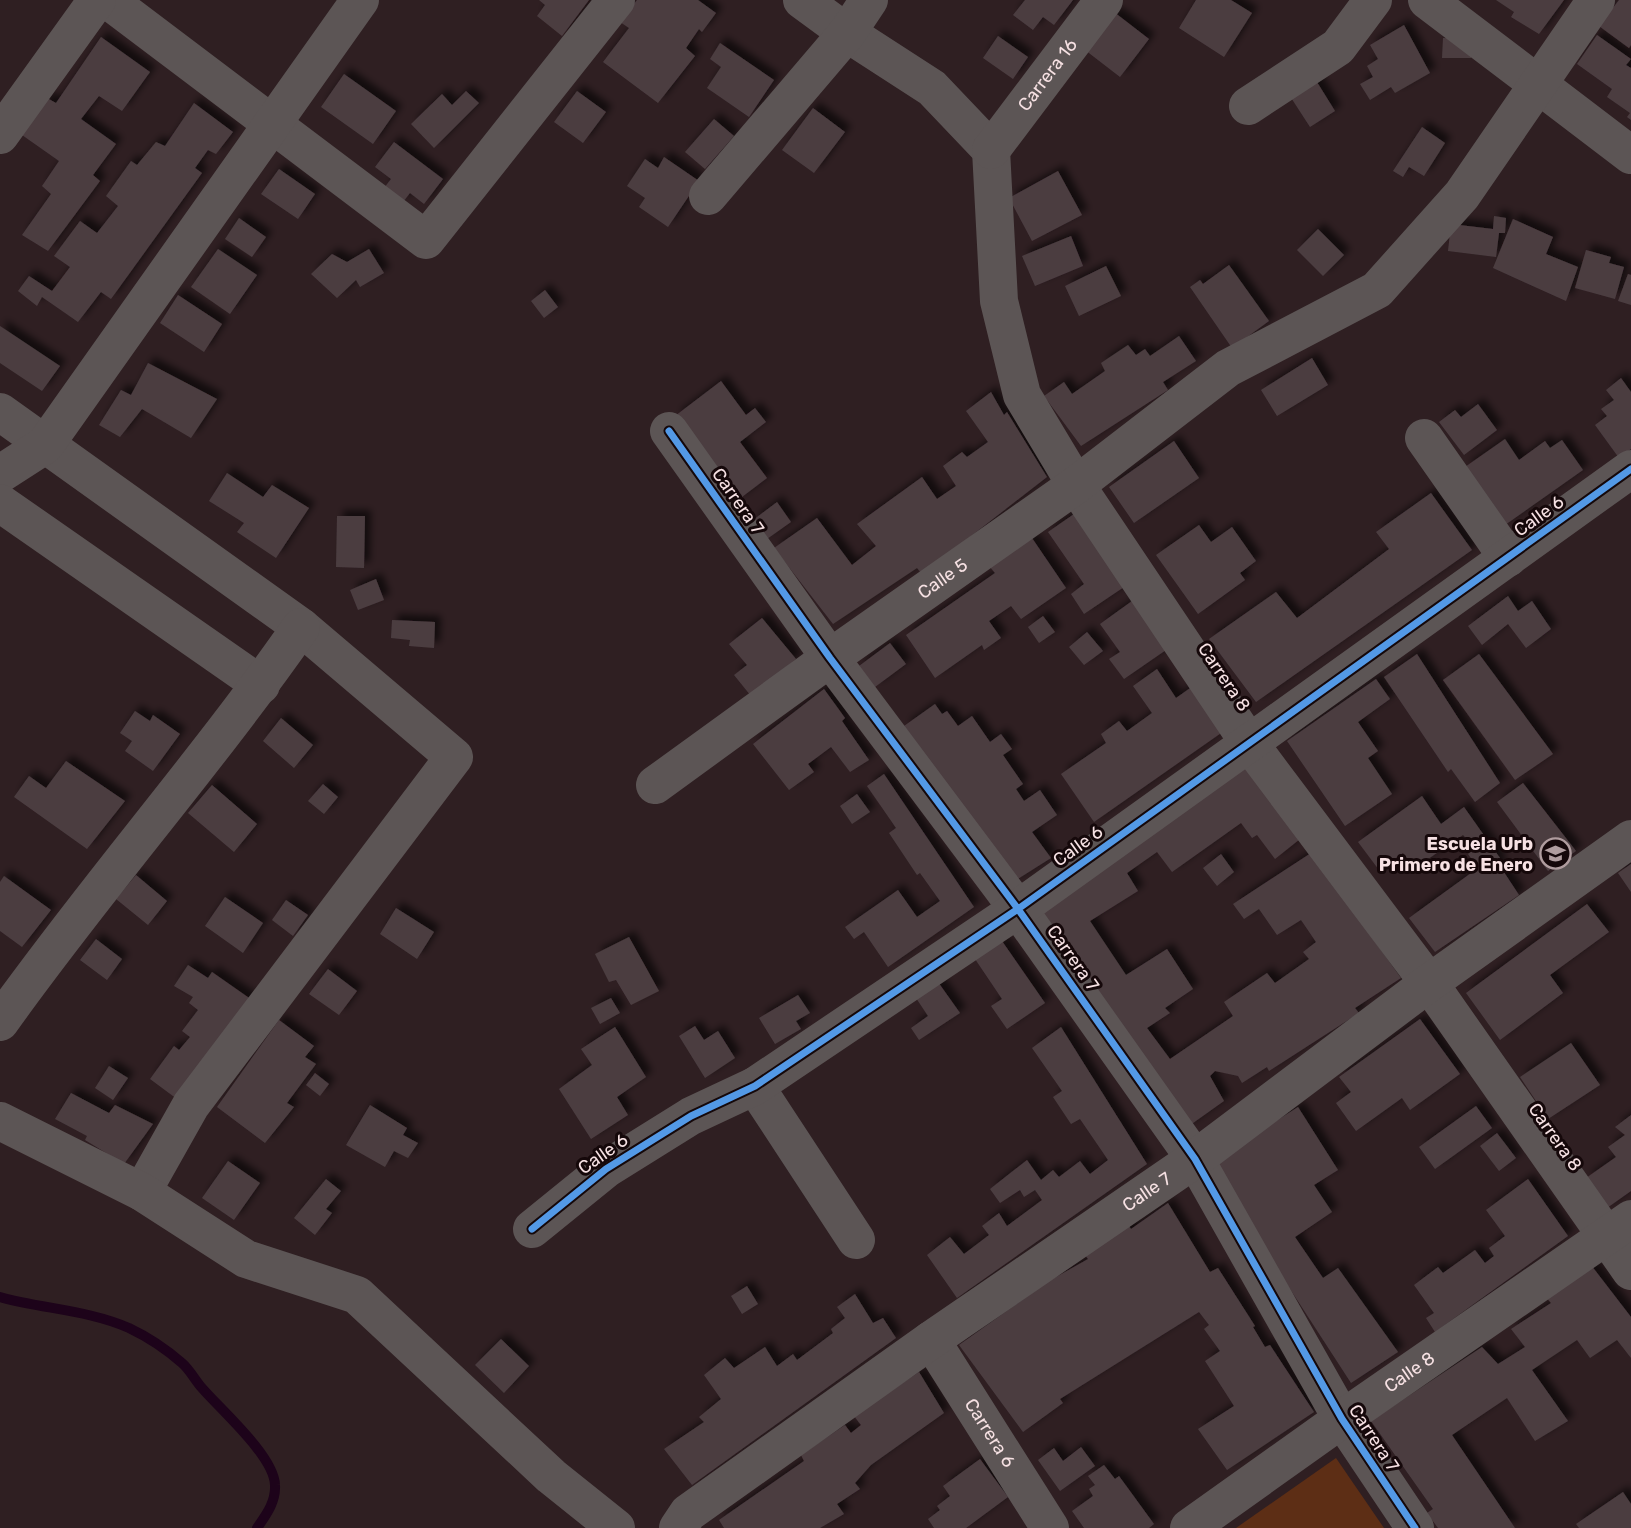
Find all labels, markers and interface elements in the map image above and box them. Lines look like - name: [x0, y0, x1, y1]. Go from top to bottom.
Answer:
- street label: Carrera 16: [1013, 34, 1082, 116]
- street label: Carrera 7: [707, 464, 769, 538]
- street label: Calle 6: [1510, 491, 1568, 541]
- street label: Calle 5: [914, 554, 972, 604]
- street label: Carrera 8: [1193, 639, 1255, 715]
- street label: Calle 6: [1049, 821, 1107, 871]
- place label: Escuela Urb Primero de Enero: [1379, 833, 1533, 876]
- school or university icon: Escuela Urb Primero de Enero: [1539, 837, 1573, 871]
- street label: Carrera 7: [1042, 921, 1104, 995]
- street label: Carrera 8: [1524, 1099, 1586, 1175]
- street label: Calle 6: [574, 1129, 632, 1179]
- street label: Calle 7: [1118, 1168, 1175, 1216]
- street label: Calle 8: [1380, 1347, 1439, 1397]
- street label: Carrera 6: [960, 1394, 1020, 1472]
- street label: Carrera 7: [1344, 1400, 1404, 1476]

